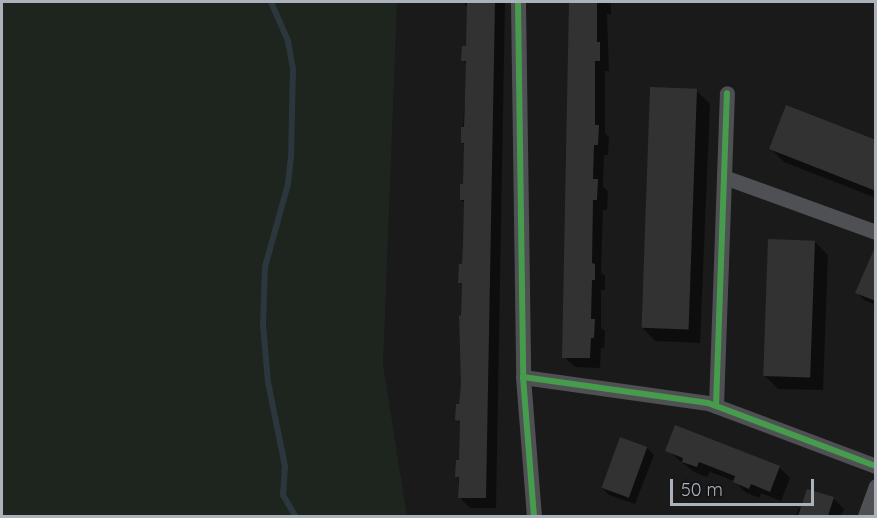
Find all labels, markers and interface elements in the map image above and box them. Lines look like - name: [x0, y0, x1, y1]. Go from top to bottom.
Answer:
- scale bar: [673, 467, 817, 505]
- text: 50 m: [681, 478, 723, 501]

